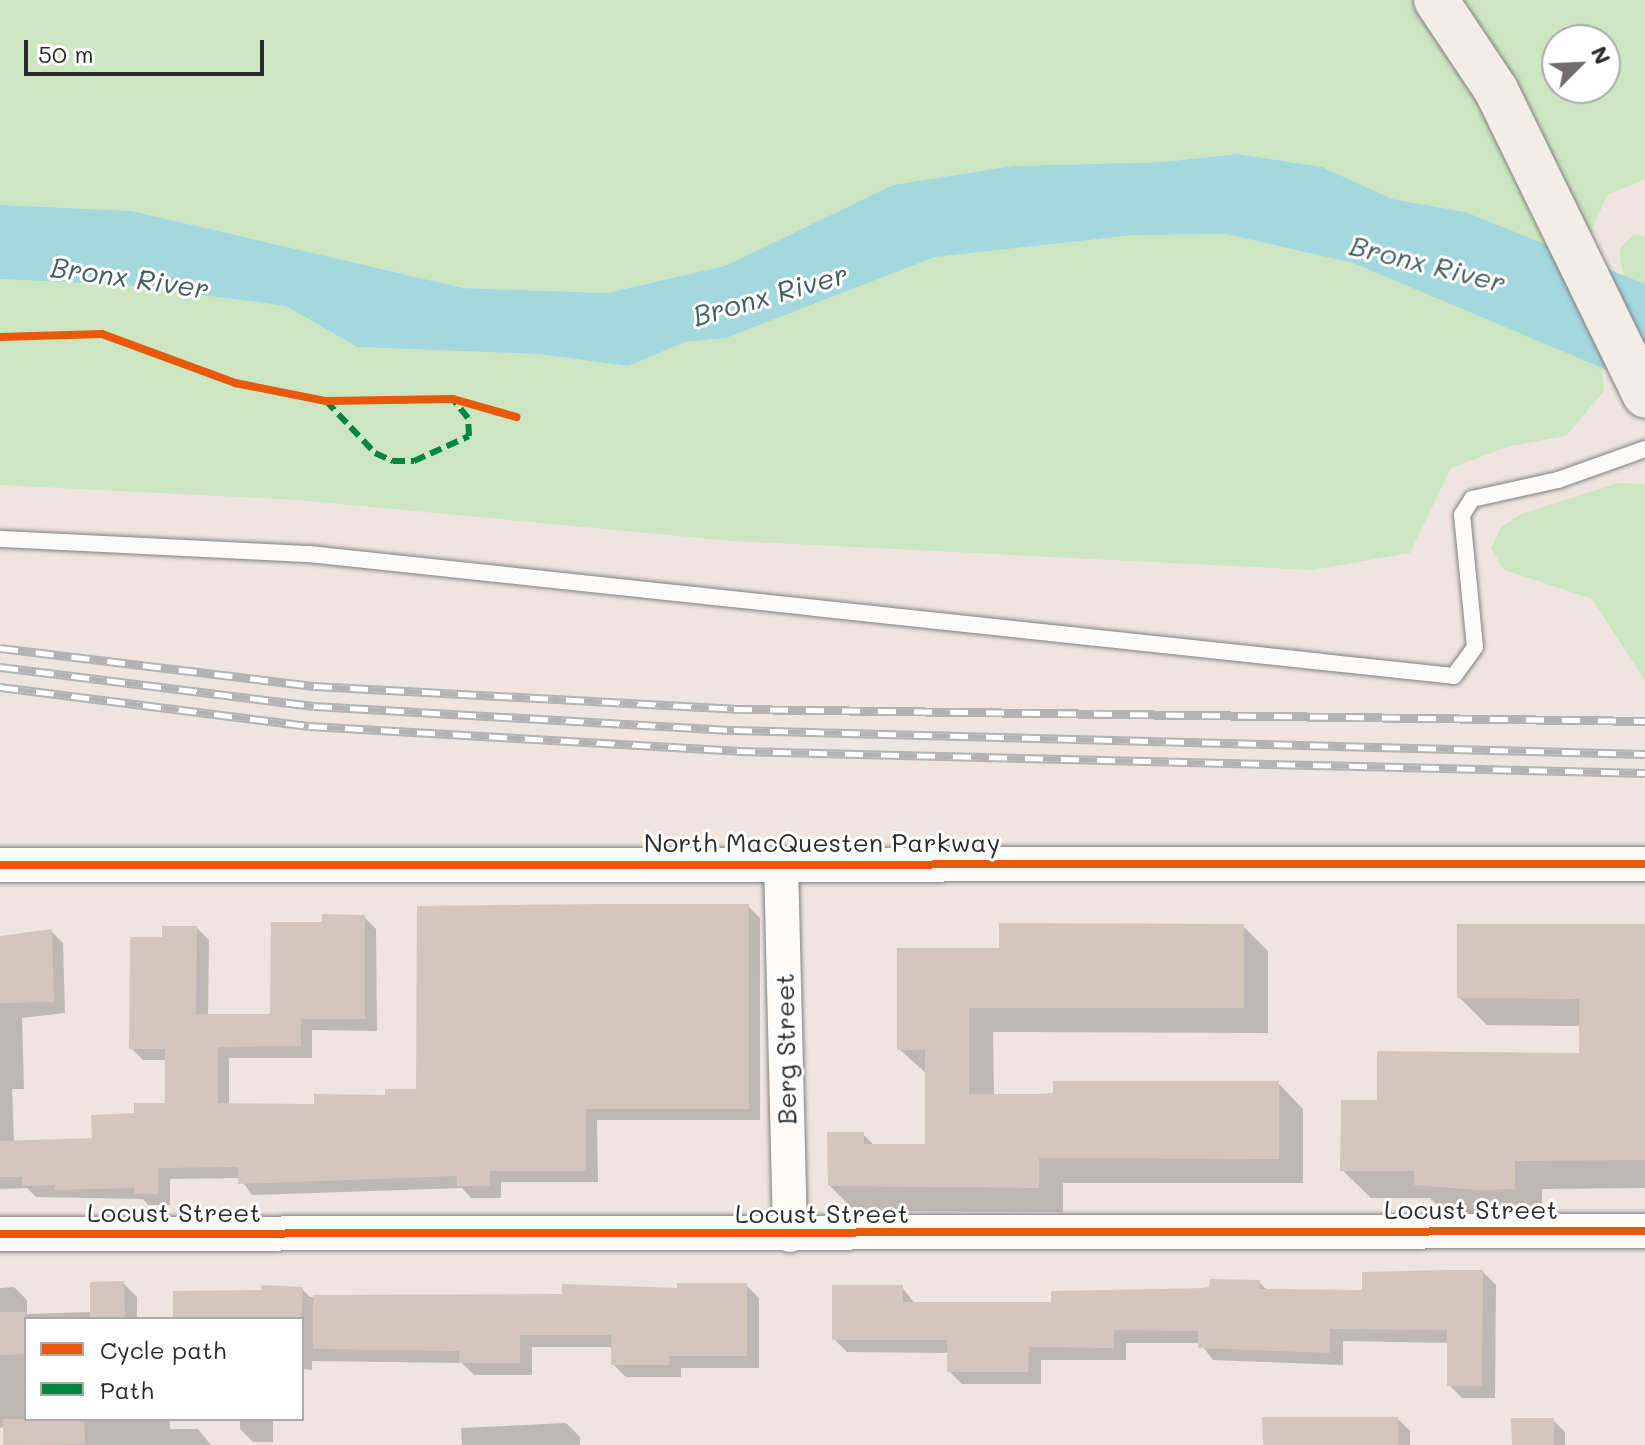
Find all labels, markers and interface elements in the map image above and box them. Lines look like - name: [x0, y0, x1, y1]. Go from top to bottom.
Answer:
- scale bar: [28, 24, 268, 74]
- north arrow: [1541, 24, 1621, 104]
- text: 50 m: [38, 38, 94, 69]
- text: N: [1585, 41, 1618, 68]
- water label: Bronx River: [1347, 227, 1509, 299]
- water label: Bronx River: [49, 249, 211, 305]
- water label: Bronx River: [689, 256, 851, 332]
- street label: North MacQuesten Parkway: [644, 827, 1000, 859]
- street label: Berg Street: [769, 973, 803, 1125]
- street label: Locust Street: [1384, 1194, 1558, 1226]
- street label: Locust Street: [87, 1197, 261, 1229]
- street label: Locust Street: [735, 1198, 909, 1230]
- legend: [24, 1317, 304, 1421]
- text: Cycle path: [100, 1334, 226, 1365]
- text: Path: [100, 1374, 154, 1405]

